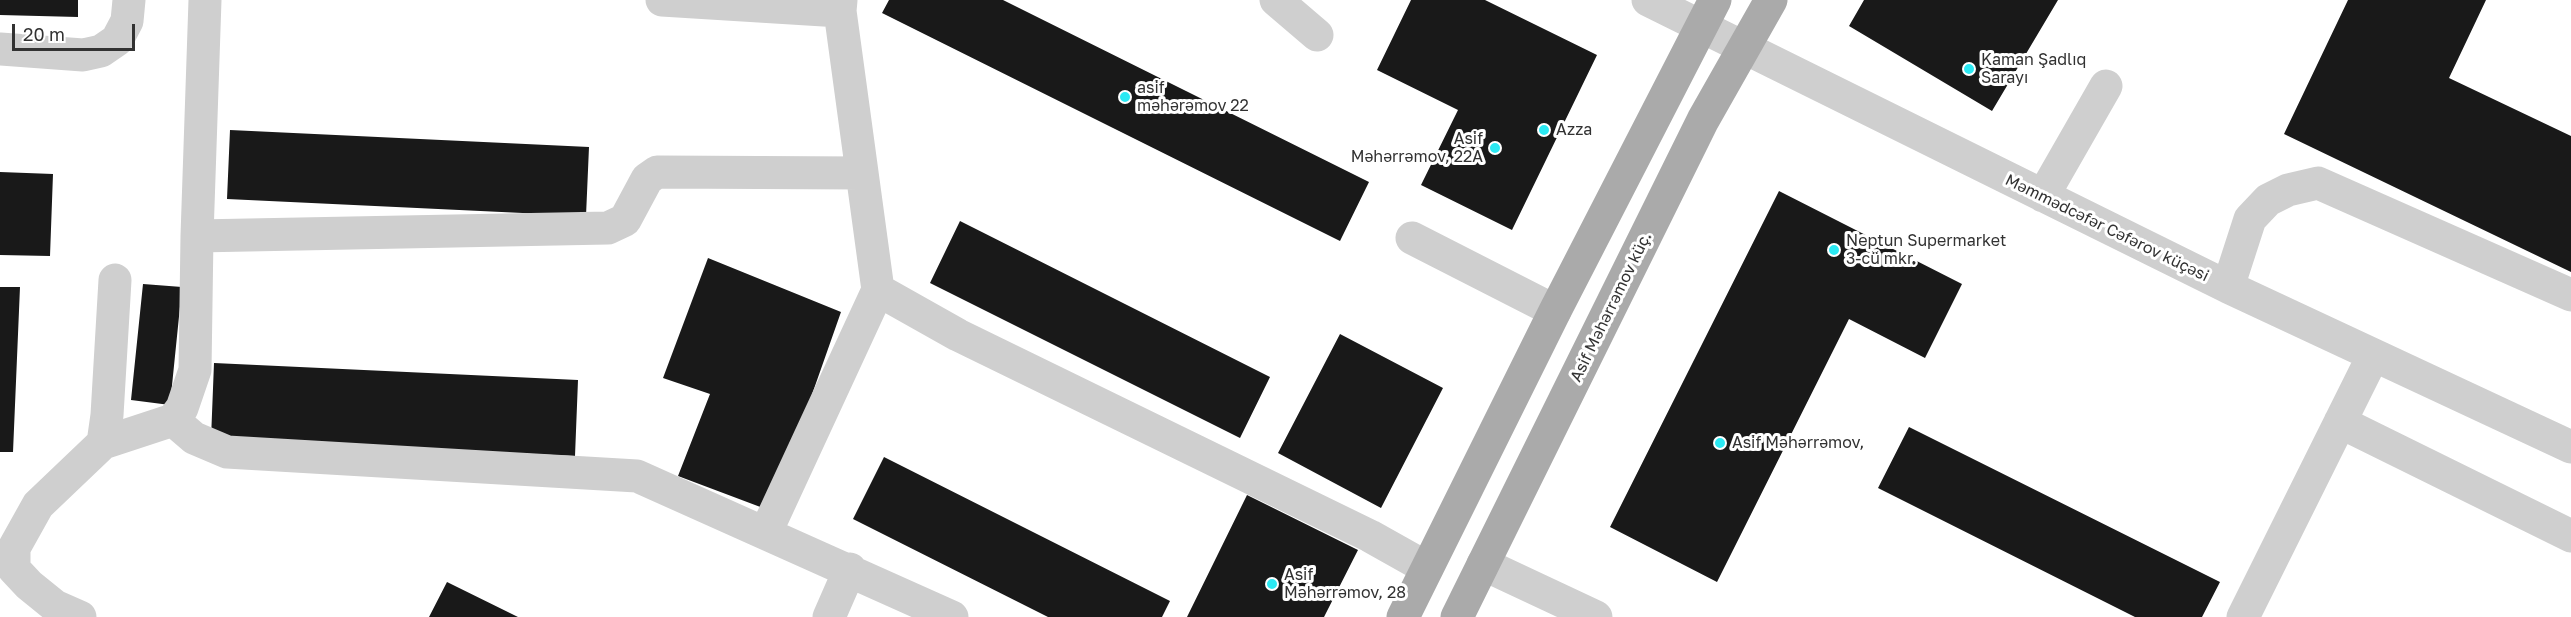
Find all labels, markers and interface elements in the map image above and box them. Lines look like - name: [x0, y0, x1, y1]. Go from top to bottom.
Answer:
- scale bar: [15, 12, 138, 50]
- text: 20 m: [23, 23, 65, 45]
- place label: Kaman Şadlıq Sarayı: [1981, 50, 2086, 88]
- marker: Kaman Şadlıq Sarayı: [1962, 62, 1976, 76]
- place label: asif məhərəmov 22: [1137, 78, 1249, 116]
- marker: asif məhərəmov 22: [1118, 90, 1132, 104]
- place label: Azza: [1556, 120, 1592, 140]
- marker: Azza: [1537, 123, 1551, 137]
- place label: Asif Məhərrəmov, 22A: [1351, 129, 1483, 167]
- marker: Asif Məhərrəmov, 22A: [1488, 141, 1502, 155]
- street label: Məmmədcəfər Cəfərov küçəsi: [2002, 170, 2212, 286]
- street label: Asif Məhərrəmov küç.: [1566, 229, 1656, 385]
- place label: Neptun Supermarket 3-cü mkr.: [1846, 231, 2006, 269]
- marker: Neptun Supermarket 3-cü mkr.: [1827, 243, 1841, 257]
- place label: Asif Məhərrəmov,: [1732, 433, 1864, 453]
- marker: Asif Məhərrəmov,: [1713, 436, 1727, 450]
- place label: Asif Məhərrəmov, 28: [1284, 565, 1406, 603]
- marker: Asif Məhərrəmov, 28: [1265, 577, 1279, 591]

